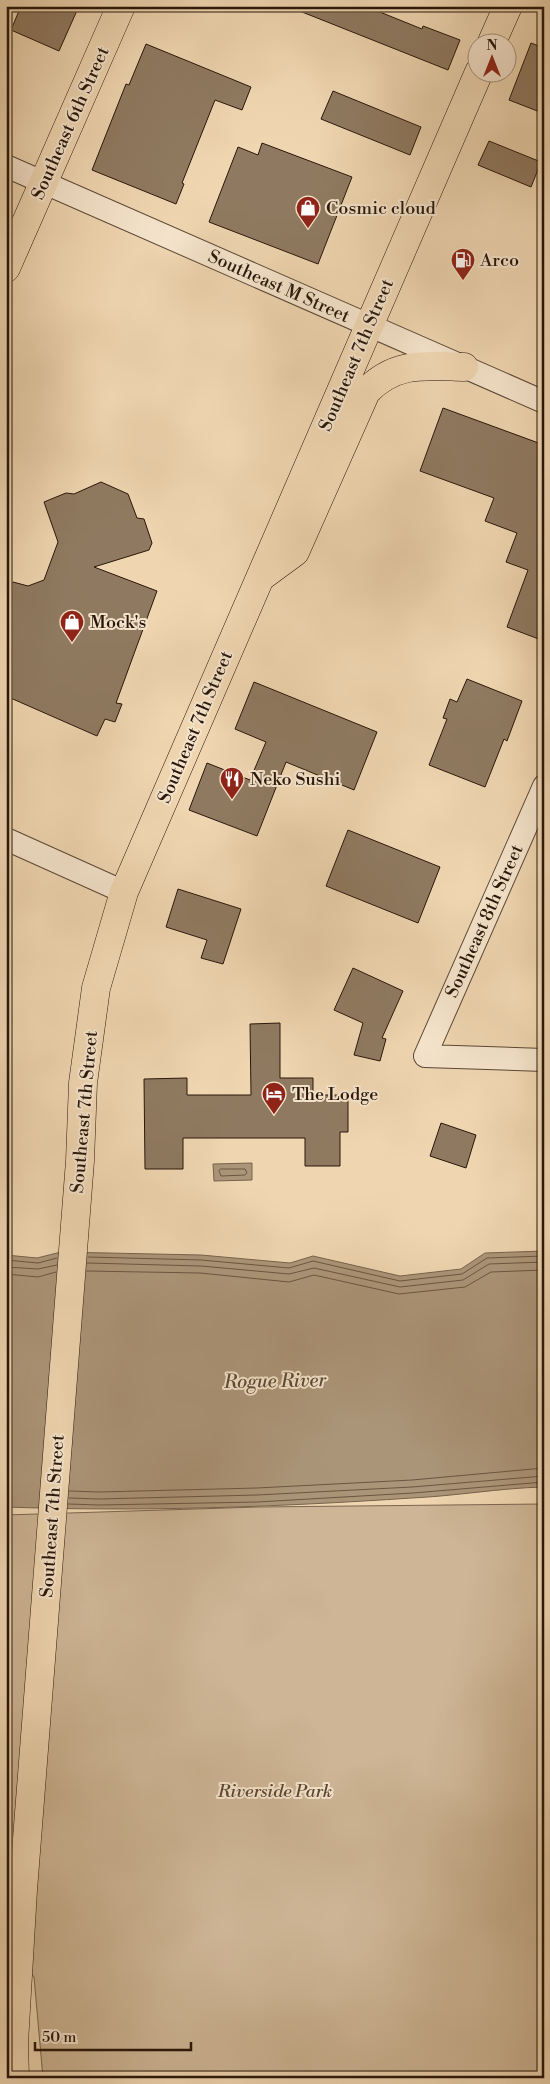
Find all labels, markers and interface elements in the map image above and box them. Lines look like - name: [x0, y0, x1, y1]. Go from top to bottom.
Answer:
- north arrow: [468, 32, 518, 82]
- text: N: [486, 37, 498, 55]
- street label: Southeast 6th Street: [26, 43, 115, 203]
- shop icon: Cosmic cloud: [295, 195, 321, 229]
- place label: Cosmic cloud: [326, 197, 437, 220]
- street label: Southeast M Street: [204, 245, 354, 328]
- fuel station icon: Arco: [450, 247, 476, 281]
- place label: Arco: [479, 249, 519, 272]
- street label: Southeast 7th Street: [314, 275, 399, 435]
- shop icon: Mock's: [59, 609, 85, 643]
- place label: Mock's: [90, 611, 147, 634]
- street label: Southeast 7th Street: [153, 647, 238, 807]
- restaurant icon: Neko Sushi: [219, 766, 245, 800]
- place label: Neko Sushi: [250, 768, 340, 791]
- street label: Southeast 8th Street: [440, 840, 529, 1001]
- street label: Southeast 7th Street: [66, 1029, 103, 1194]
- hotel icon: The Lodge: [261, 1081, 287, 1115]
- place label: The Lodge: [292, 1083, 378, 1106]
- water label: Rogue River: [223, 1368, 327, 1394]
- street label: Southeast 7th Street: [35, 1433, 70, 1598]
- park label: Riverside Park: [217, 1780, 332, 1803]
- scale bar: [35, 2019, 191, 2051]
- text: 50 m: [42, 2028, 76, 2047]

